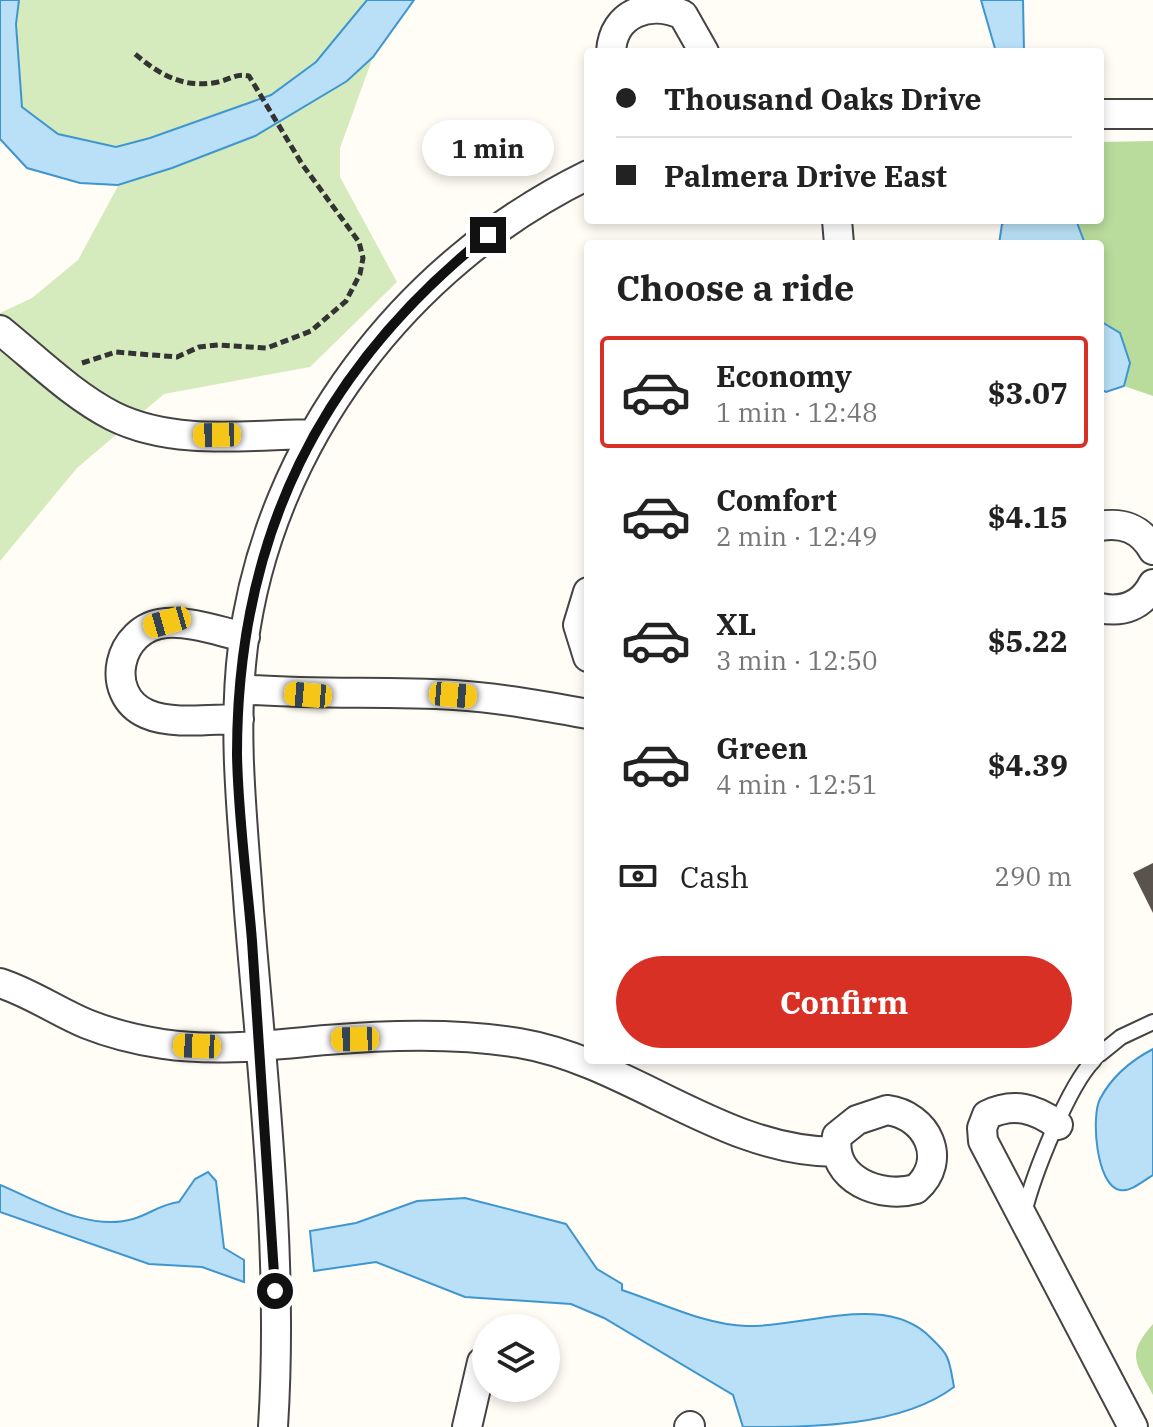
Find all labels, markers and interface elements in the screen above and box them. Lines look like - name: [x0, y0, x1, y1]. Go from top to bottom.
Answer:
- text: Thousand Oaks Drive: [664, 79, 982, 118]
- callout: 1 min: [422, 119, 554, 175]
- text: 1 min: [452, 131, 524, 165]
- text: Palmera Drive East: [664, 156, 947, 195]
- route end: [470, 217, 506, 253]
- text: Choose a ride: [616, 264, 855, 311]
- icon: car: [620, 356, 692, 428]
- text: Economy: [716, 356, 852, 395]
- text: $3.07: [988, 373, 1068, 412]
- text: 1 min · 12:48: [716, 395, 878, 429]
- car: [193, 423, 241, 447]
- icon: car: [620, 480, 692, 552]
- text: Comfort: [716, 480, 837, 519]
- text: $4.15: [988, 497, 1068, 536]
- text: 2 min · 12:49: [716, 519, 878, 553]
- car: [141, 604, 193, 640]
- icon: car: [620, 604, 692, 676]
- text: XL: [716, 604, 756, 643]
- text: $5.22: [988, 621, 1068, 660]
- text: 3 min · 12:50: [716, 643, 878, 677]
- car: [283, 681, 333, 709]
- car: [428, 681, 478, 709]
- icon: car: [620, 728, 692, 800]
- text: Green: [716, 728, 808, 767]
- text: $4.39: [988, 745, 1068, 784]
- text: 4 min · 12:51: [716, 767, 878, 801]
- icon: cash: [616, 854, 660, 898]
- text: Cash: [680, 857, 749, 896]
- text: 290 m: [994, 859, 1072, 893]
- button: Confirm: [616, 956, 1072, 1048]
- car: [331, 1027, 379, 1051]
- car: [173, 1033, 221, 1059]
- route start: [257, 1273, 293, 1309]
- map controls: [472, 1314, 560, 1402]
- button: layers: [472, 1314, 560, 1402]

